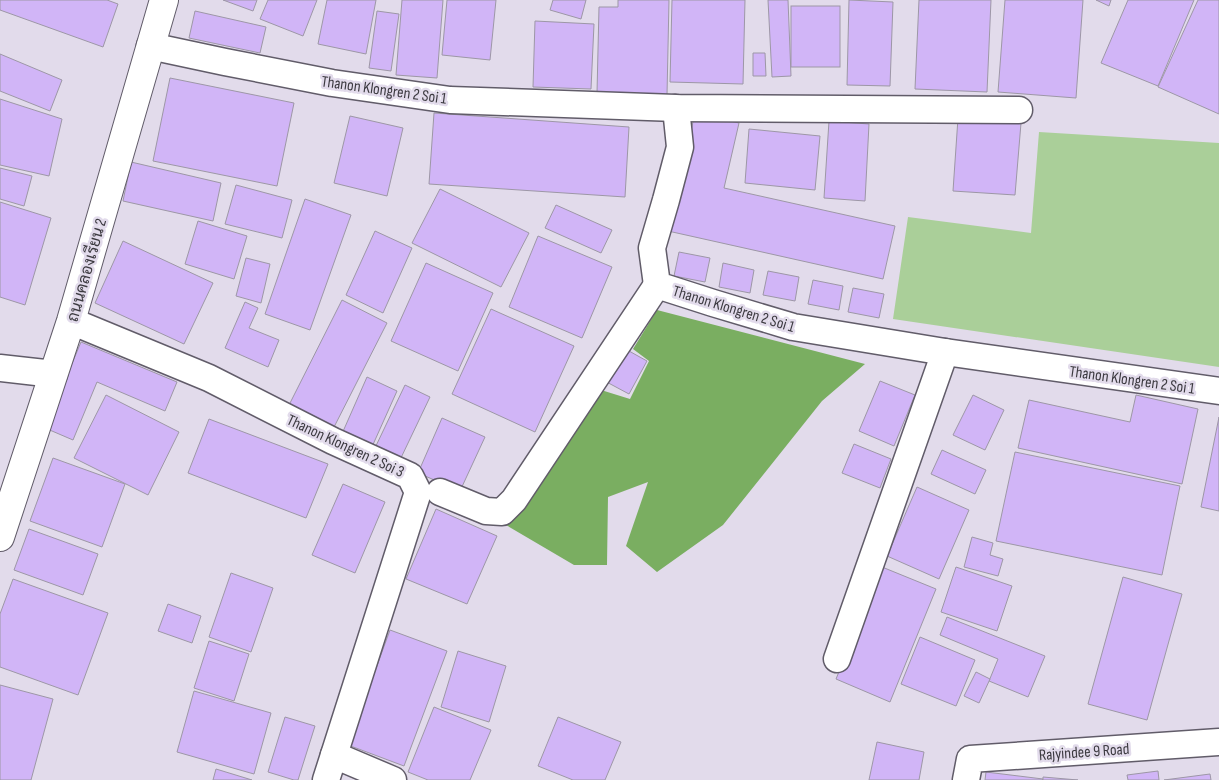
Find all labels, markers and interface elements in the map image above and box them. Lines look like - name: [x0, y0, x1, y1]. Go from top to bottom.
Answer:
- street label: Thanon Klongren 2 Soi 1: [320, 72, 448, 109]
- street label: ถนนคลองเรียน 2: [61, 216, 111, 324]
- street label: Thanon Klongren 2 Soi 1: [670, 282, 797, 337]
- street label: Thanon Klongren 2 Soi 1: [1068, 362, 1196, 399]
- street label: Thanon Klongren 2 Soi 3: [284, 411, 407, 482]
- street label: Rajyindee 9 Road: [1038, 740, 1130, 765]

